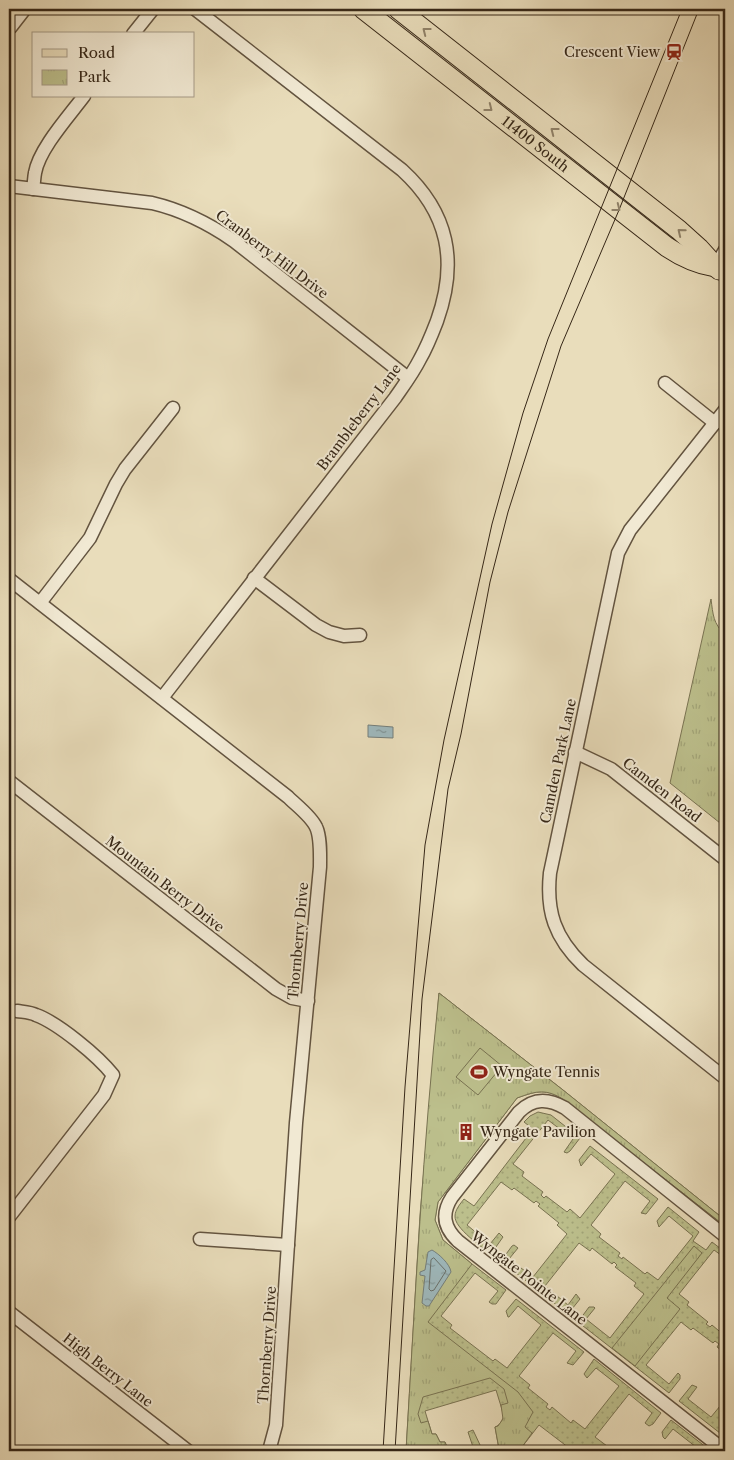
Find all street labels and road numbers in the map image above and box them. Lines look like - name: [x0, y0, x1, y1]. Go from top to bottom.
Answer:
- street label: 11400 South: [498, 112, 573, 176]
- street label: Cranberry Hill Drive: [212, 206, 332, 302]
- street label: Brambleberry Lane: [313, 360, 405, 474]
- street label: Camden Park Lane: [536, 697, 580, 825]
- street label: Camden Road: [619, 754, 705, 827]
- street label: Mountain Berry Drive: [102, 832, 228, 936]
- street label: Thornberry Drive: [284, 881, 312, 1001]
- street label: Wyngate Pointe Lane: [466, 1226, 591, 1329]
- street label: Thornberry Drive: [254, 1285, 280, 1405]
- street label: High Berry Lane: [59, 1329, 157, 1411]

